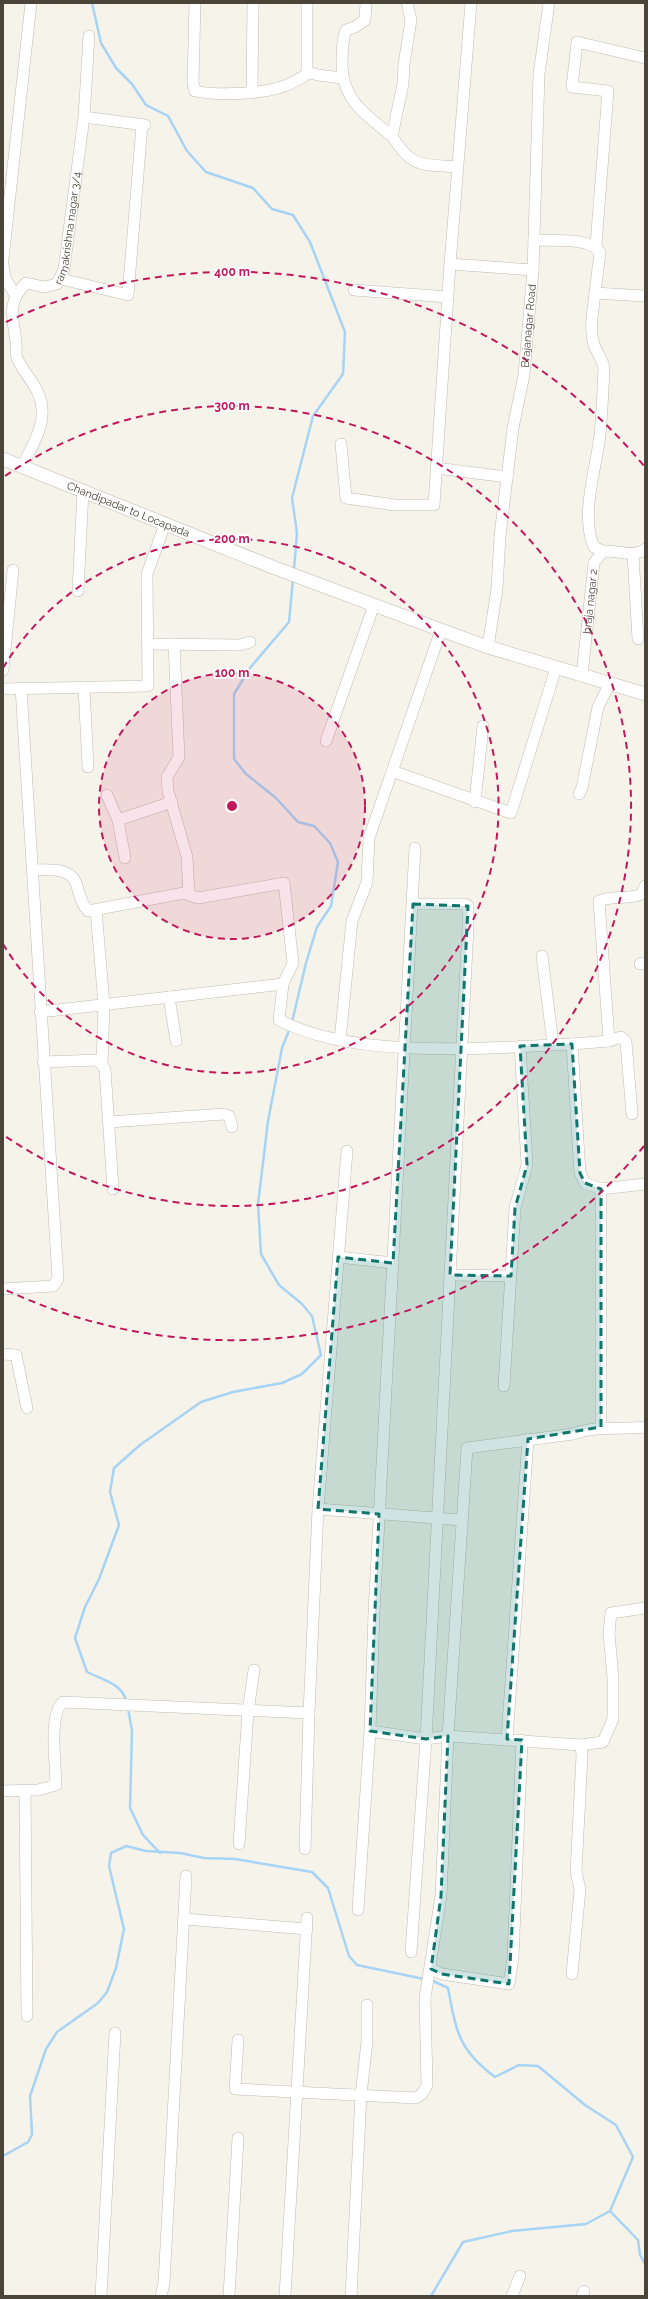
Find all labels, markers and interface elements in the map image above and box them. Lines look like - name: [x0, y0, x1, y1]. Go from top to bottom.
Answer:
- street label: ramakrishna nagar 3/4: [51, 171, 83, 286]
- text: 400 m: [214, 265, 250, 279]
- street label: Brajanagar Road: [518, 283, 538, 368]
- text: 300 m: [214, 399, 250, 413]
- street label: Chandipadar to Locapada: [65, 479, 192, 540]
- text: 200 m: [214, 532, 250, 546]
- street label: braja nagar 2: [580, 568, 600, 635]
- text: 100 m: [215, 666, 249, 680]
- centre of rings: [225, 799, 239, 813]

